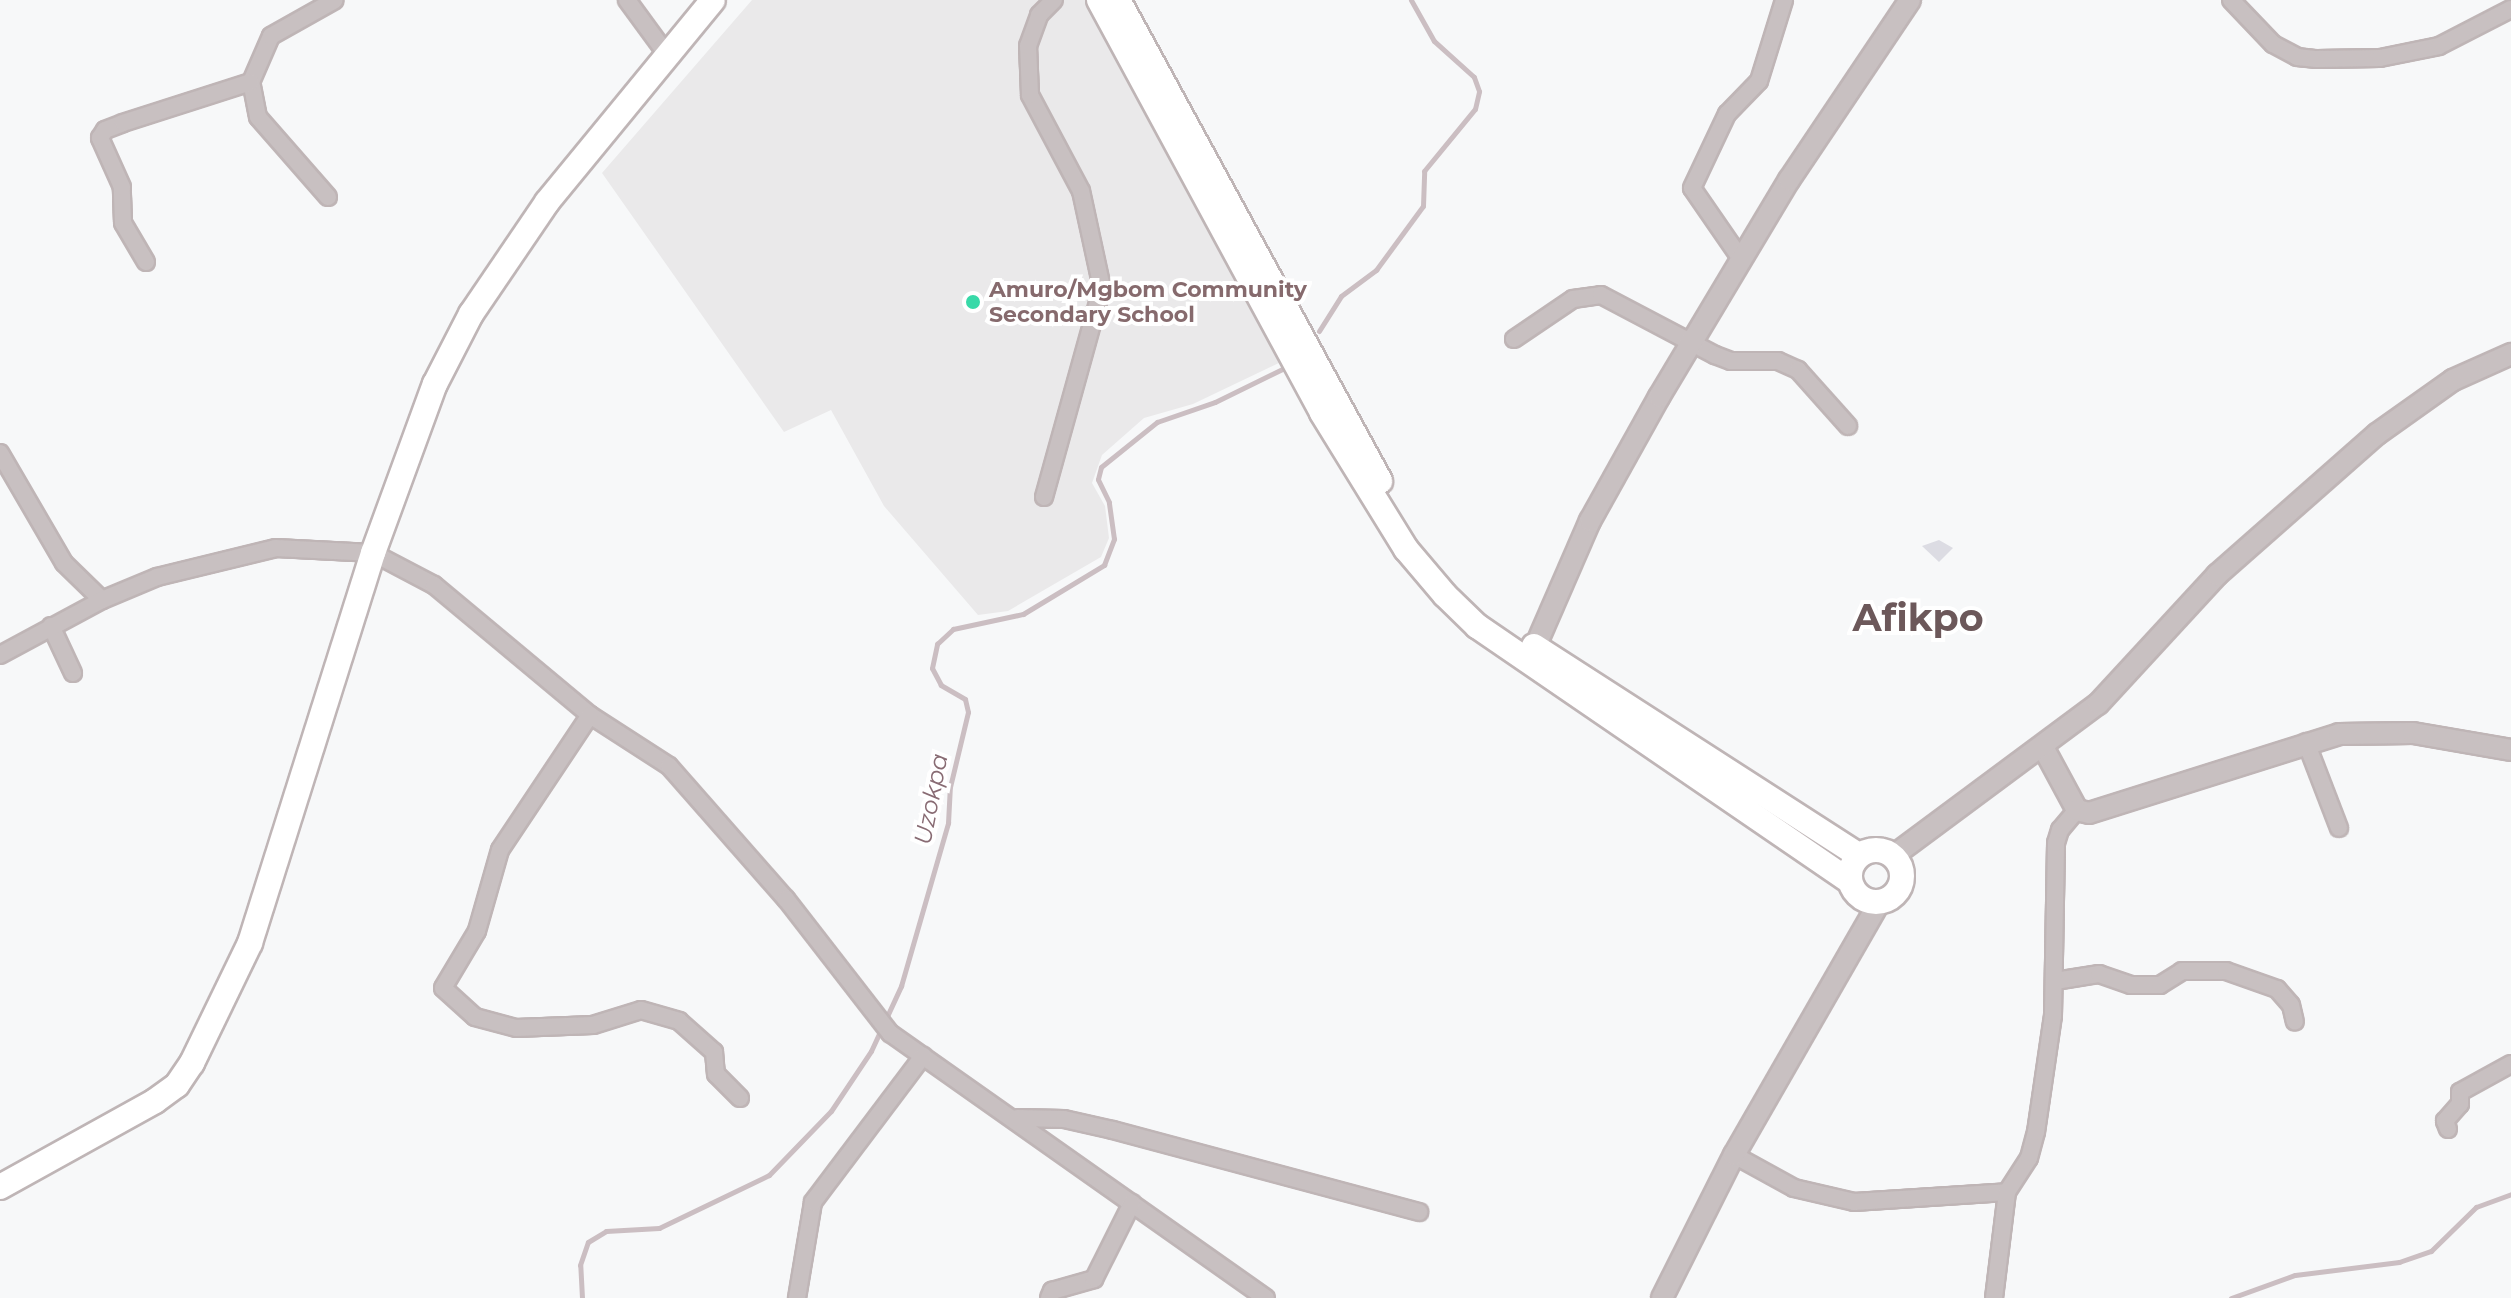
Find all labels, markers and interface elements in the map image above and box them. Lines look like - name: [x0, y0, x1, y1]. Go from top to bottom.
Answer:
- place label: Amuro/Mgbom Community Secondary School: [989, 276, 1307, 328]
- marker: Amuro/Mgbom Community Secondary School: [964, 293, 982, 311]
- district label: Afikpo: [1852, 595, 1984, 641]
- water label: Uzokpa: [908, 751, 954, 847]

